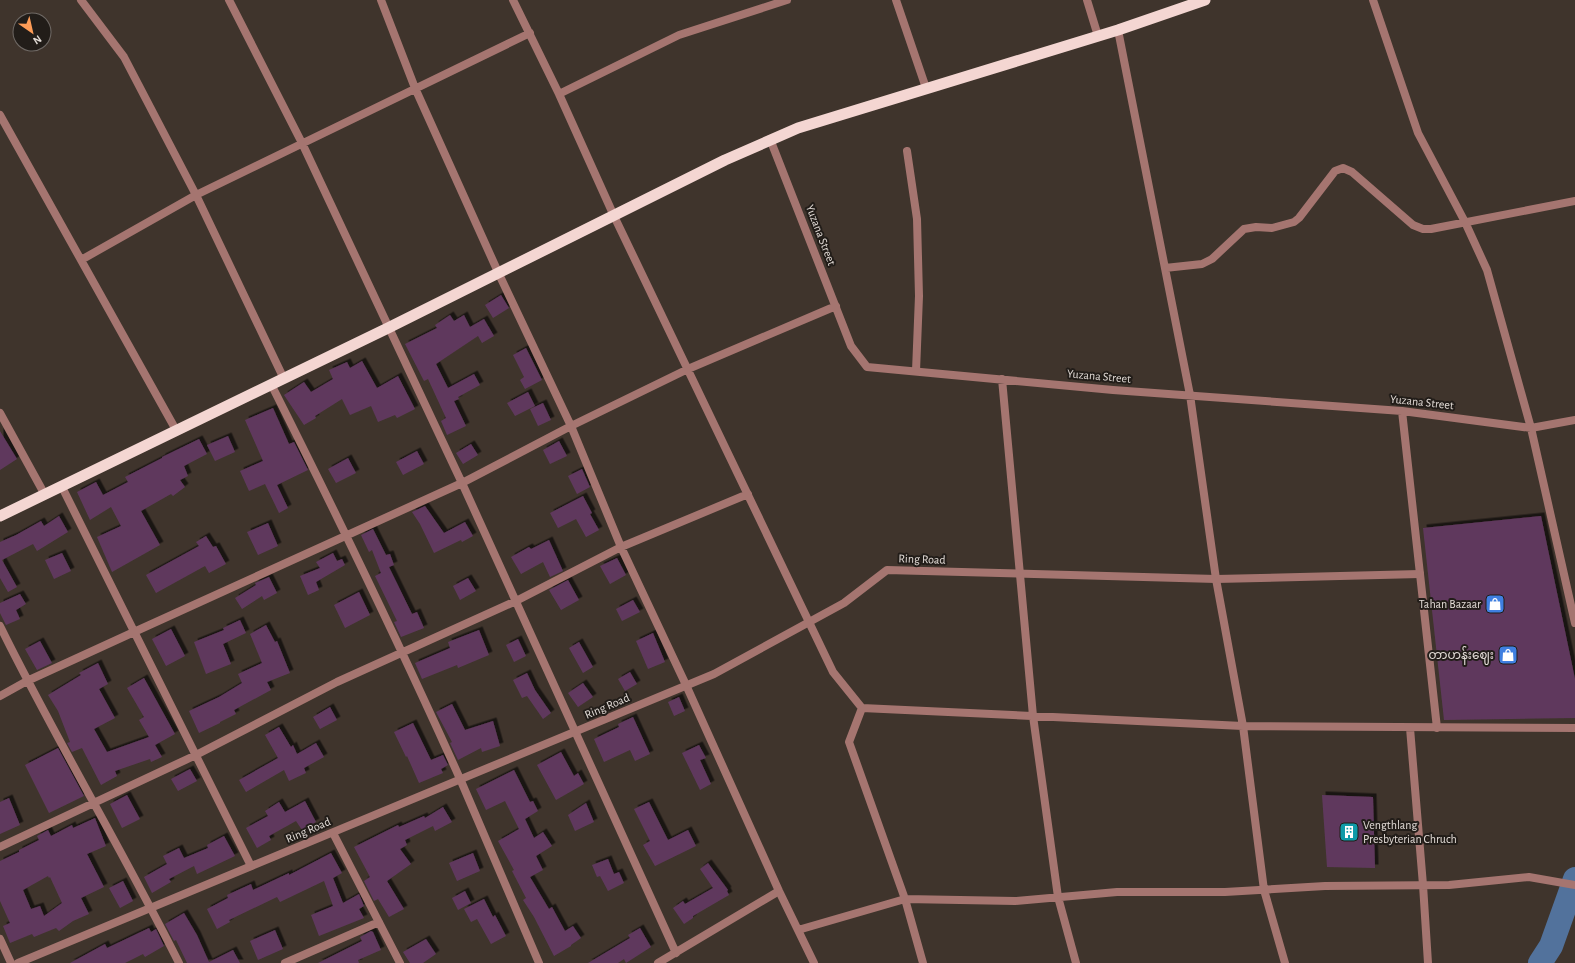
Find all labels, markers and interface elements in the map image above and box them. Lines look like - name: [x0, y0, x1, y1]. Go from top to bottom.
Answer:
- north arrow: [12, 12, 52, 52]
- text: N: [31, 33, 44, 47]
- street label: Yuzana Street: [804, 203, 838, 267]
- street label: Yuzana Street: [1067, 367, 1132, 385]
- street label: Yuzana Street: [1390, 393, 1455, 411]
- street label: Ring Road: [898, 552, 946, 566]
- shop icon: Tahan Bazaar: [1484, 593, 1506, 615]
- place label: Tahan Bazaar: [1419, 598, 1481, 610]
- shop icon: တာဟန်းဈေး: [1497, 644, 1519, 666]
- place label: တာဟန်းဈေး: [1429, 646, 1494, 665]
- street label: Ring Road: [583, 691, 631, 721]
- street label: Ring Road: [284, 815, 332, 845]
- place label: Vengthlang Presbyterian Chruch: [1363, 819, 1457, 846]
- building icon: Vengthlang Presbyterian Chruch: [1338, 821, 1360, 843]

